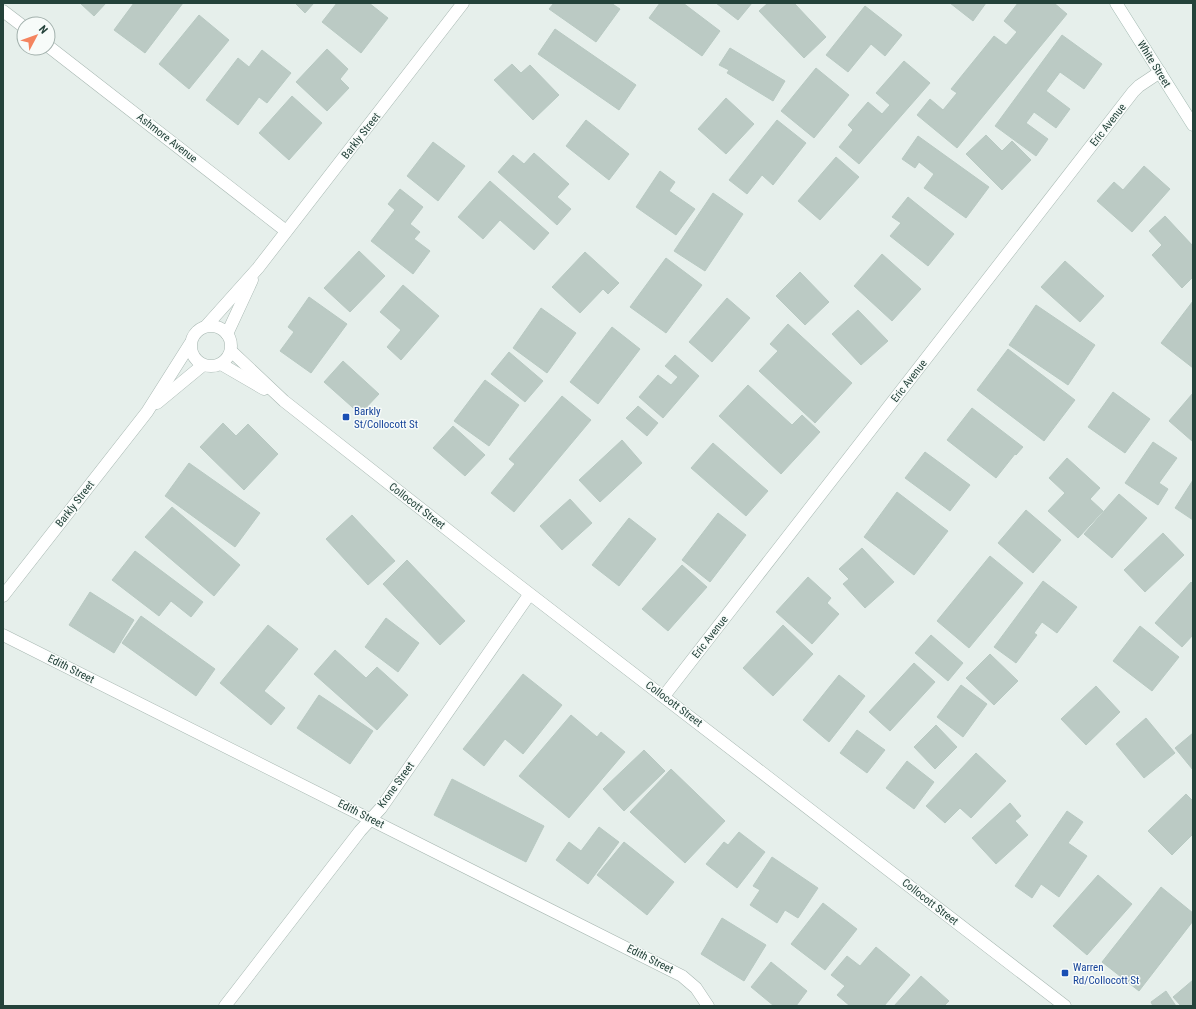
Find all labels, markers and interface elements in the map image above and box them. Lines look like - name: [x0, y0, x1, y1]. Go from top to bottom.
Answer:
- north arrow: [16, 16, 56, 56]
- text: N: [36, 23, 50, 37]
- street label: White Street: [1134, 38, 1174, 90]
- street label: Eric Avenue: [1087, 101, 1129, 149]
- street label: Ashmore Avenue: [134, 110, 200, 166]
- street label: Barkly Street: [339, 110, 383, 162]
- street label: Eric Avenue: [888, 357, 930, 405]
- place label: Barkly St/Collocott St: [354, 405, 418, 431]
- marker: Barkly St/Collocott St: [341, 412, 351, 422]
- street label: Barkly Street: [53, 478, 97, 530]
- street label: Collocott Street: [386, 480, 448, 532]
- street label: Eric Avenue: [689, 613, 731, 661]
- street label: Edith Street: [46, 652, 96, 686]
- street label: Collocott Street: [643, 678, 705, 730]
- street label: Krone Street: [375, 760, 417, 810]
- street label: Edith Street: [336, 797, 386, 831]
- street label: Collocott Street: [899, 876, 961, 928]
- street label: Edith Street: [625, 942, 675, 976]
- place label: Warren Rd/Collocott St: [1073, 961, 1139, 987]
- marker: Warren Rd/Collocott St: [1060, 968, 1070, 978]

